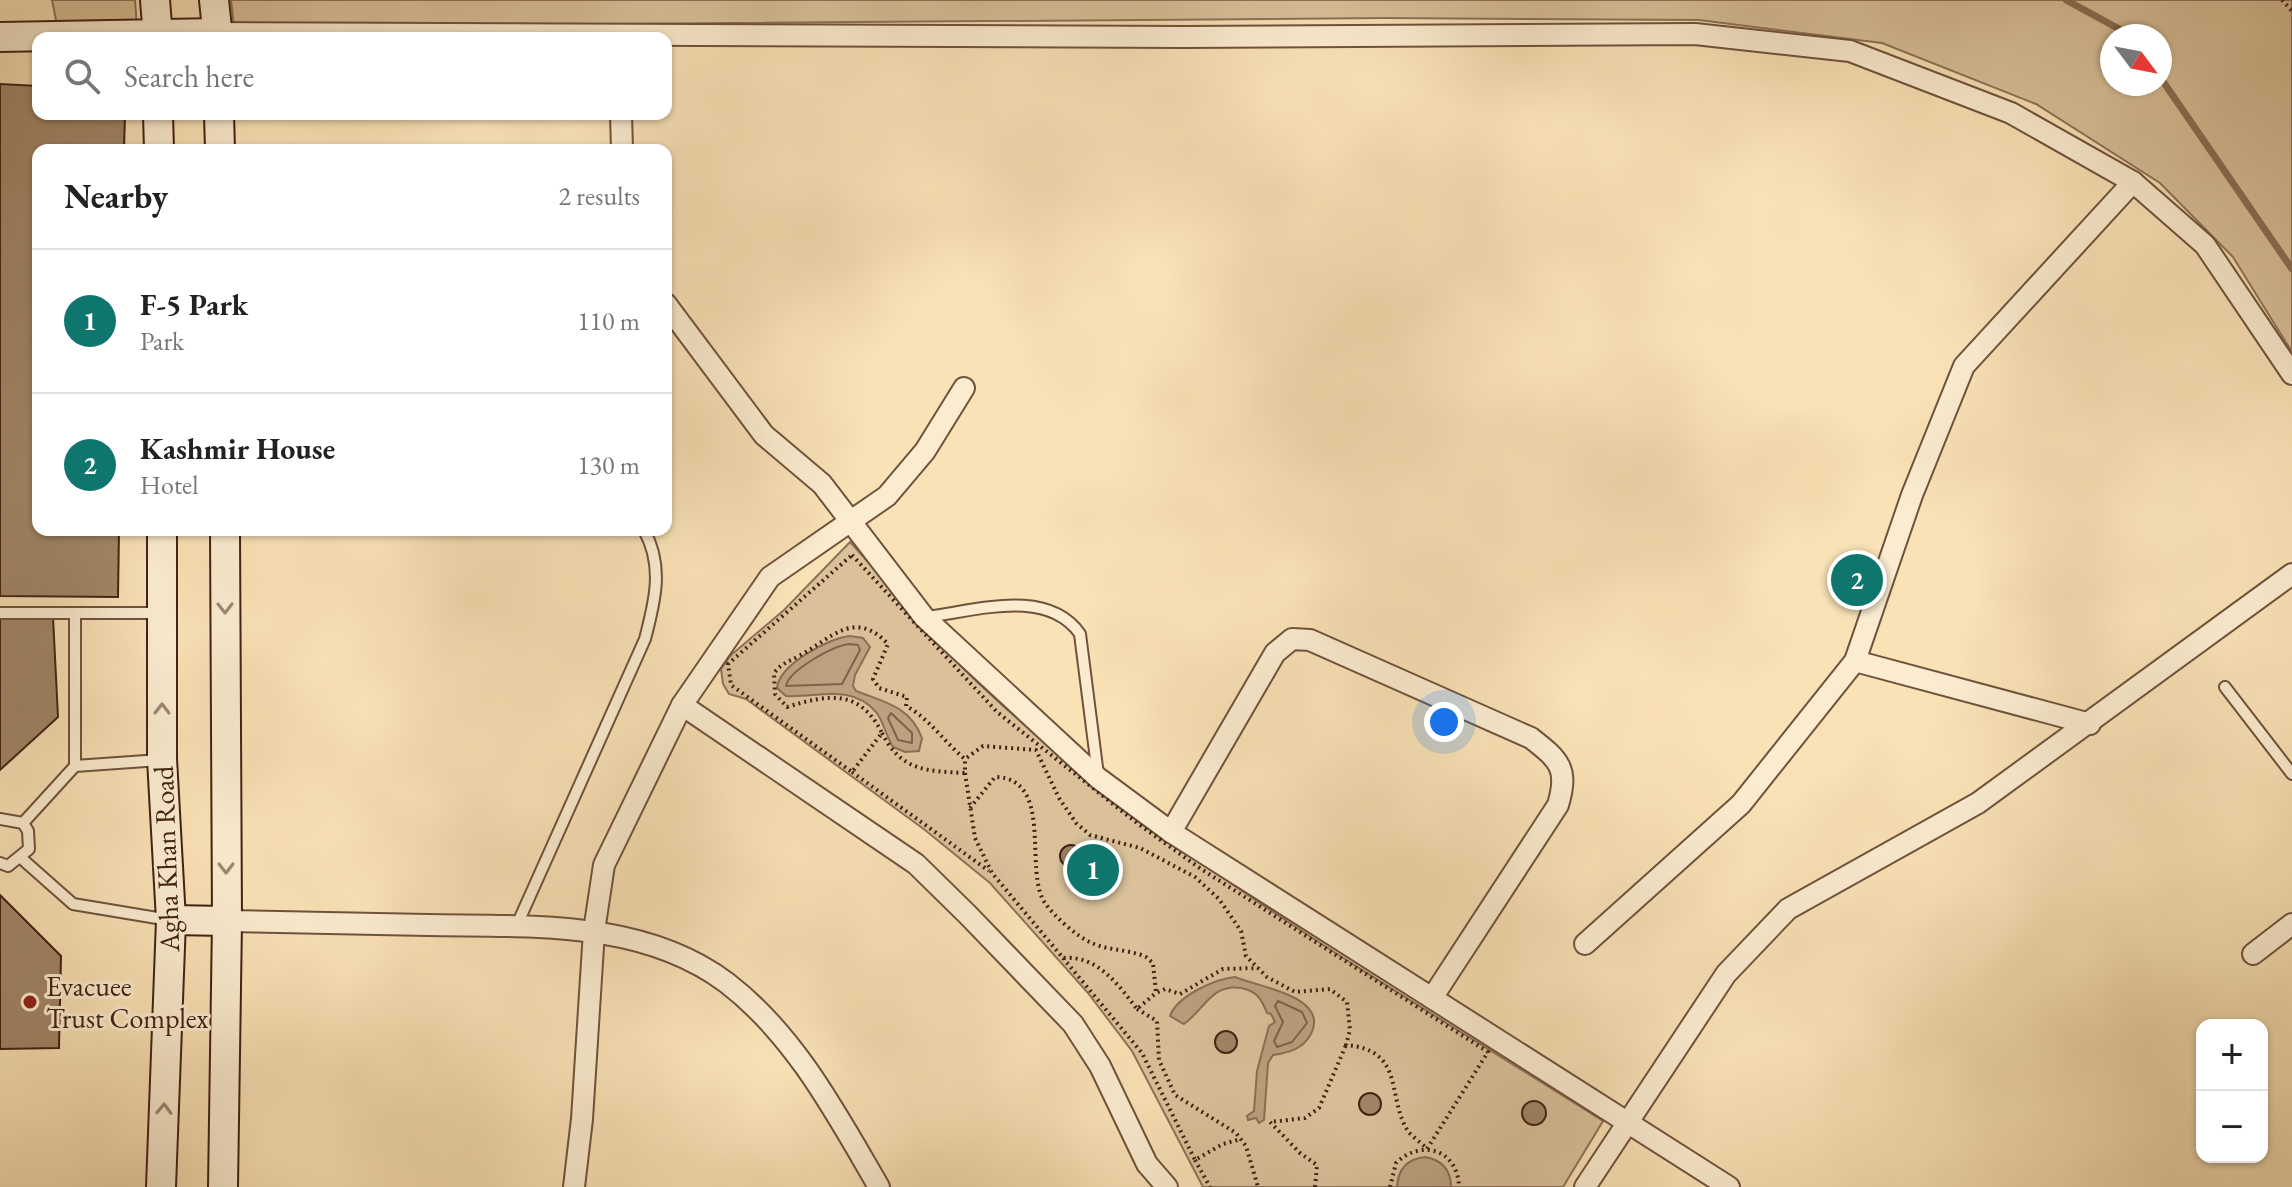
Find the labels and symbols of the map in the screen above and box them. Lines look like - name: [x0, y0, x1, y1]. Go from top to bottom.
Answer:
- north arrow: [2100, 24, 2172, 96]
- pin: 2: [1831, 550, 1883, 610]
- one-way arrow: [216, 602, 234, 615]
- one-way arrow: [153, 702, 171, 715]
- your location: [1424, 702, 1464, 742]
- street label: Agha Khan Road: [145, 764, 187, 954]
- pin: 1: [1067, 840, 1119, 900]
- one-way arrow: [217, 862, 235, 875]
- place label: Evacuee Trust Complex: [46, 968, 208, 1036]
- marker: Evacuee Trust Complex: [21, 993, 39, 1011]
- one-way arrow: [155, 1102, 172, 1115]

